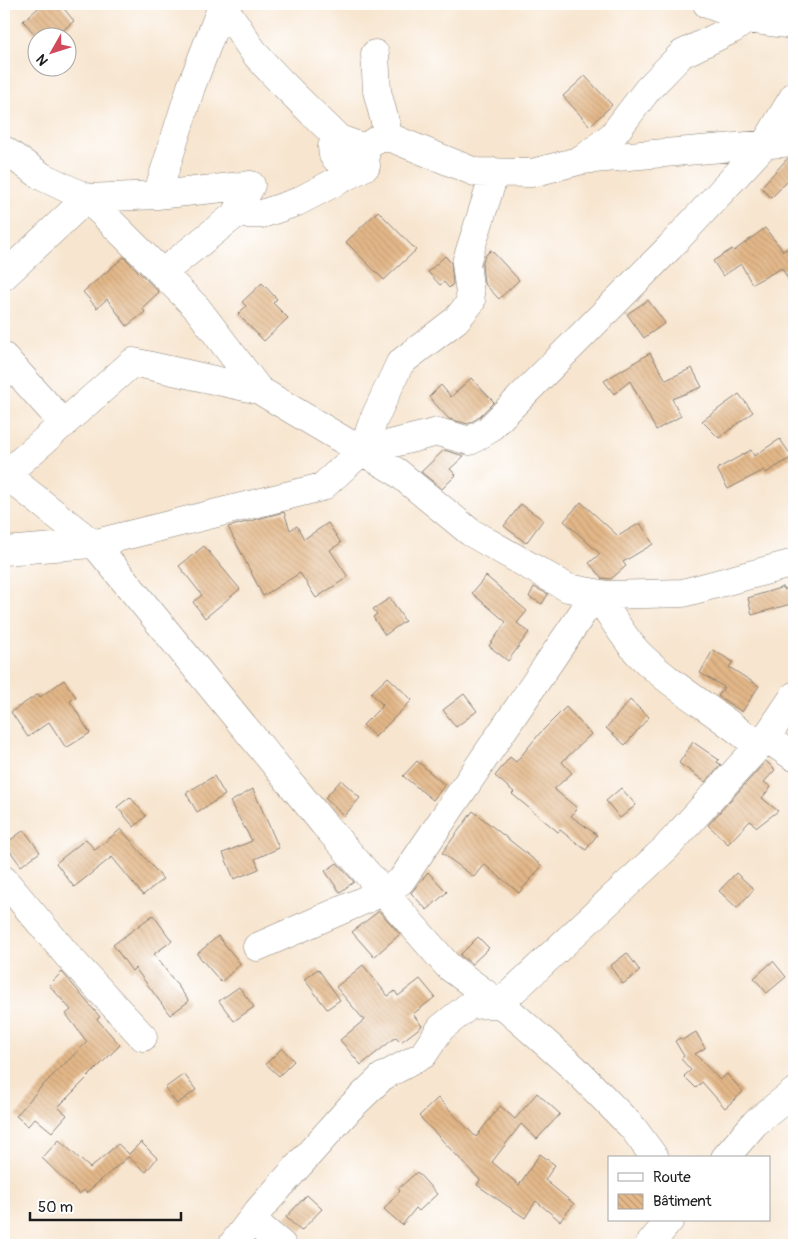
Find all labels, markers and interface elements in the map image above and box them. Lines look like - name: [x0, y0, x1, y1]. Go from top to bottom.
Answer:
- north arrow: [28, 28, 78, 78]
- text: N: [33, 51, 52, 69]
- legend: [608, 1156, 770, 1222]
- text: Route: [653, 1168, 691, 1187]
- scale bar: [30, 1189, 181, 1221]
- text: Bâtiment: [653, 1192, 713, 1211]
- text: 50 m: [38, 1198, 73, 1217]

